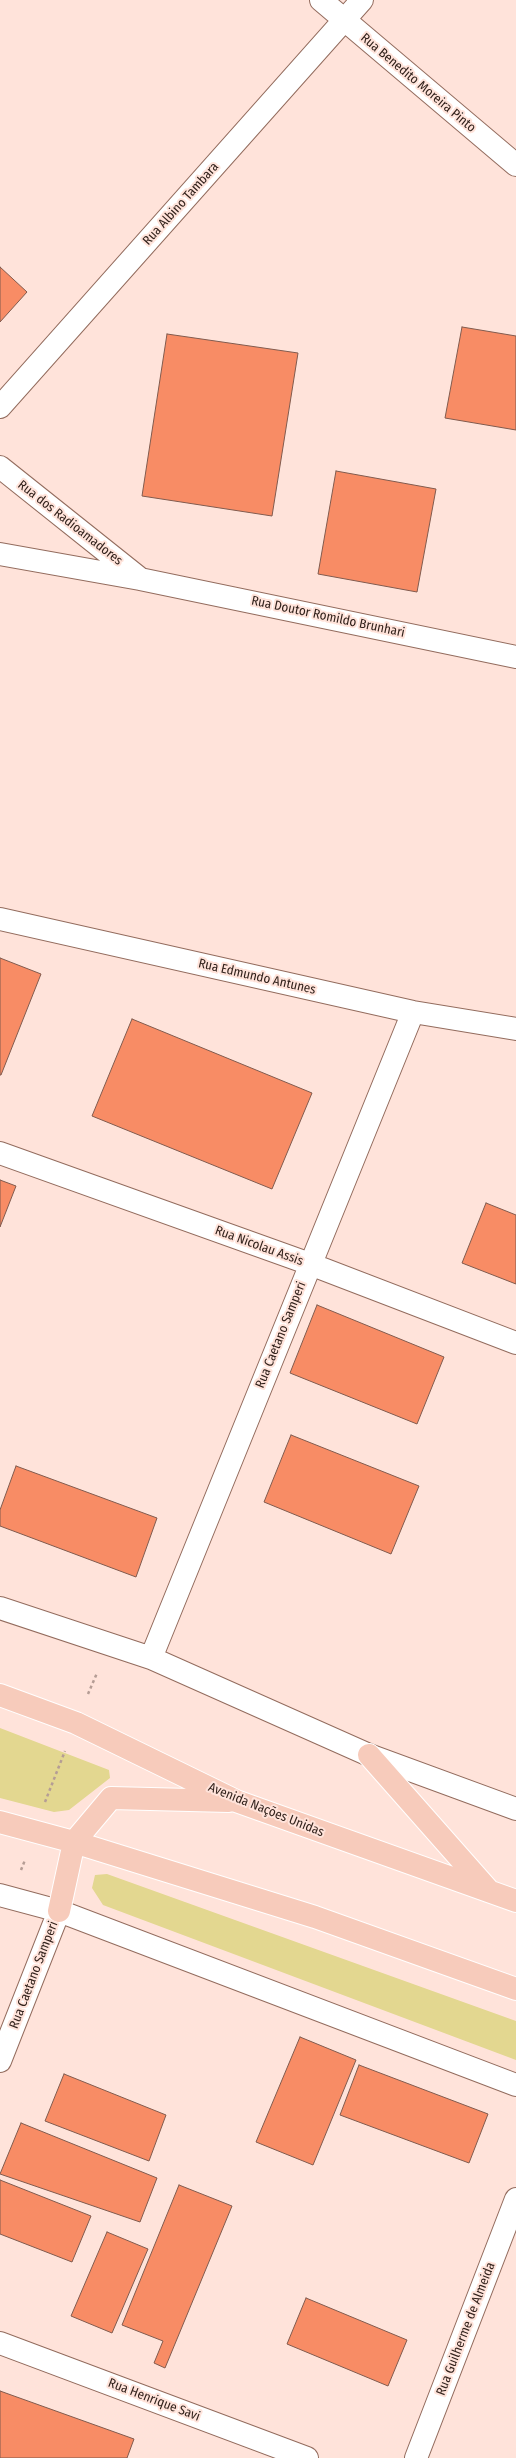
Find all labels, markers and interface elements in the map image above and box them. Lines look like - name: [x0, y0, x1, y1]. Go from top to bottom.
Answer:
- street label: Rua Benedito Moreira Pinto: [357, 30, 479, 136]
- street label: Rua Albino Tambara: [140, 159, 222, 249]
- street label: Rua dos Radioamadores: [14, 477, 126, 569]
- street label: Rua Doutor Romildo Brunhari: [250, 593, 406, 641]
- street label: Rua Edmundo Antunes: [197, 956, 317, 998]
- street label: Rua Nicolau Assis: [213, 1223, 305, 1269]
- street label: Rua Caetano Samperi: [252, 1279, 310, 1391]
- street label: Avenida Nações Unidas: [206, 1780, 326, 1840]
- street label: Rua Caetano Samperi: [6, 1919, 62, 2031]
- street label: Rua Guilherme de Almeida: [433, 2260, 499, 2398]
- street label: Rua Henrique Savi: [106, 2375, 202, 2425]

